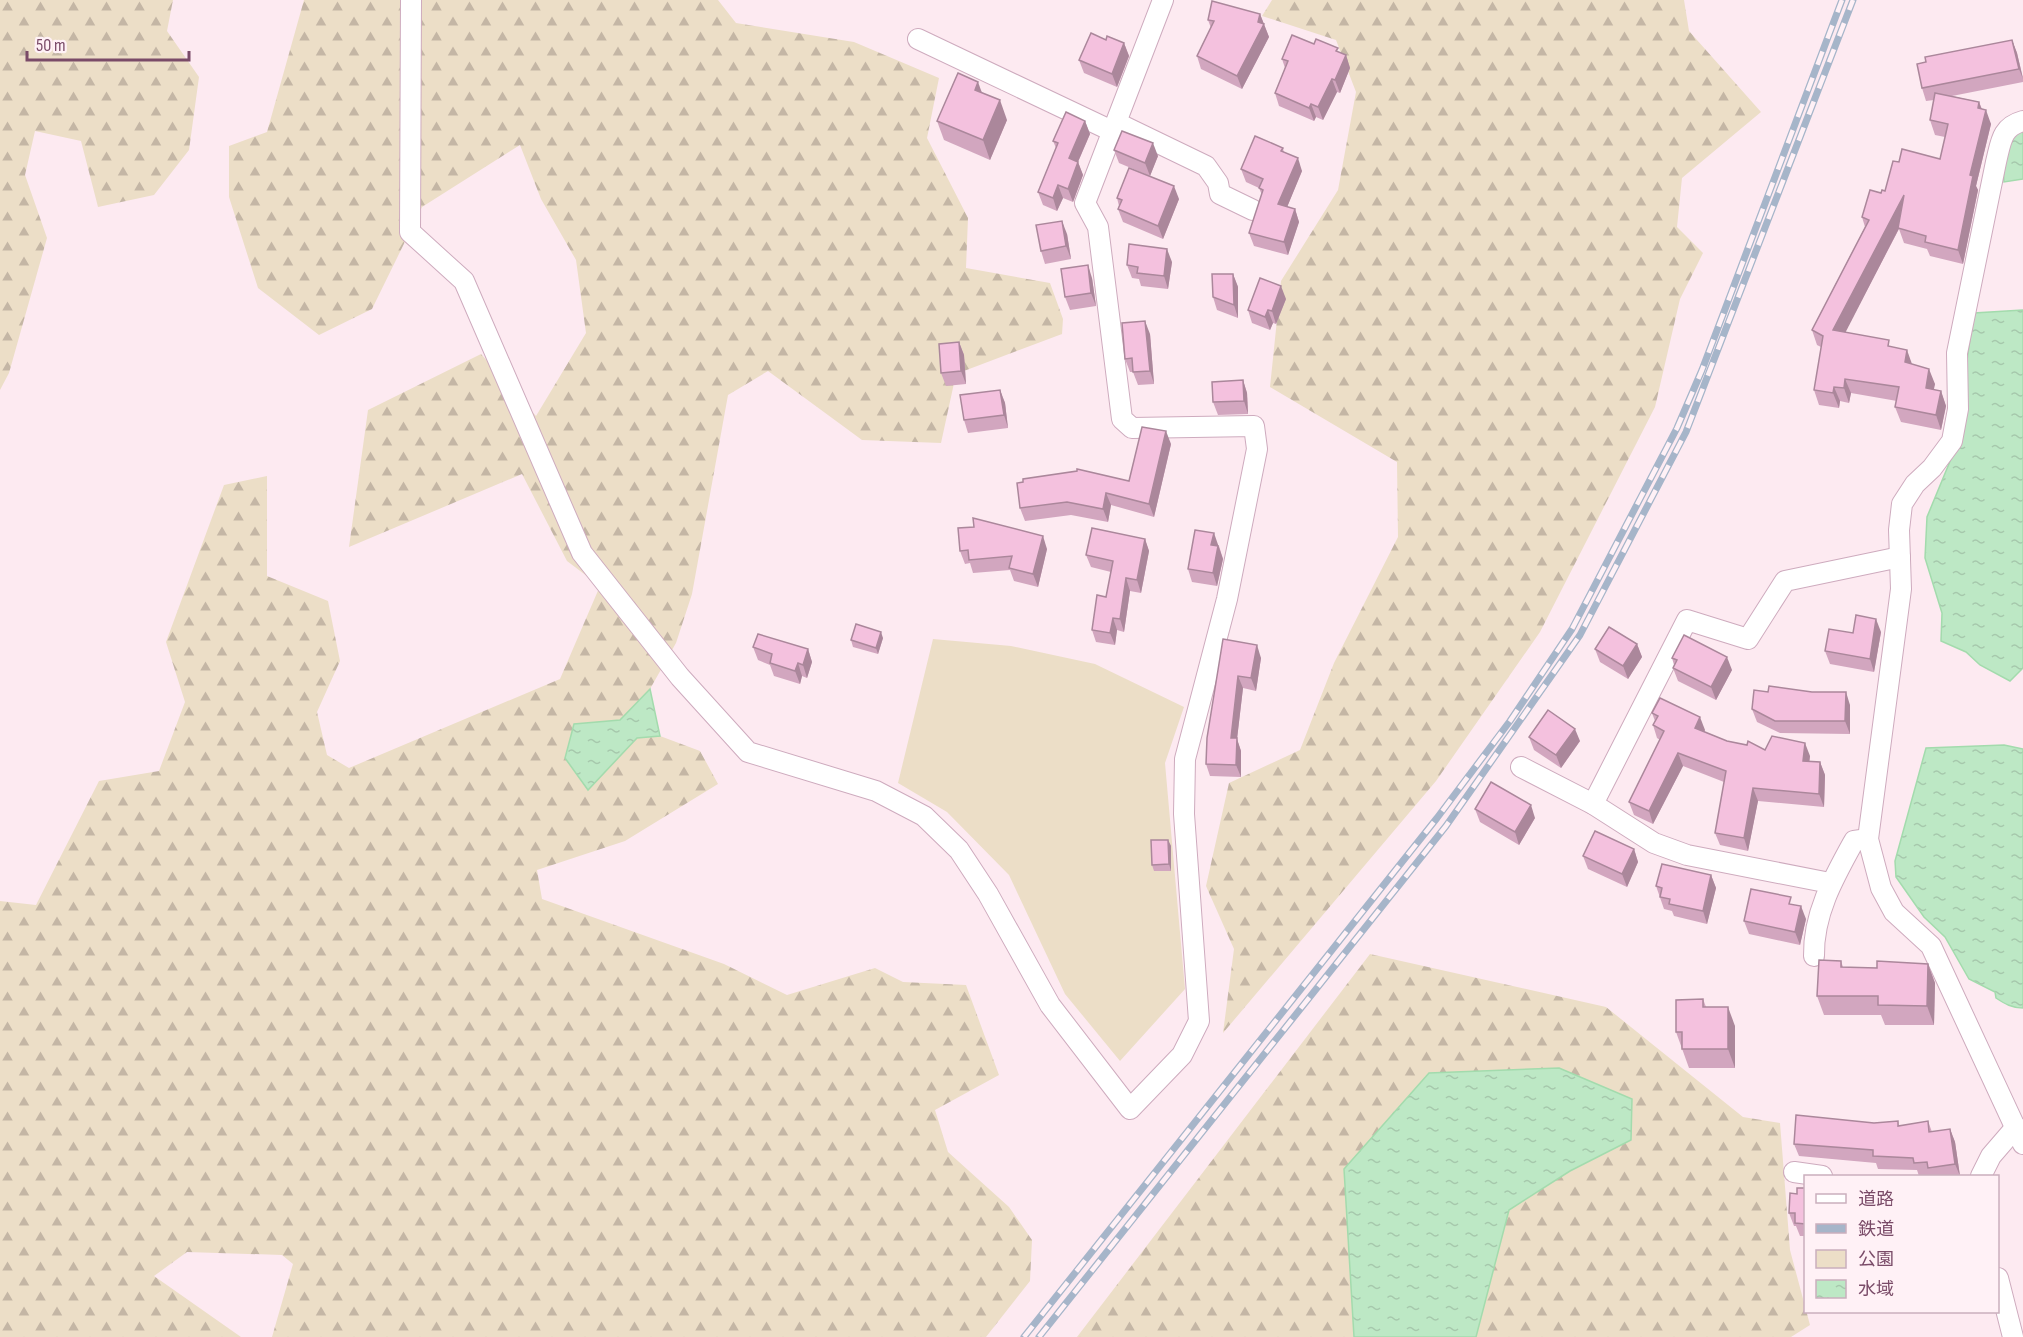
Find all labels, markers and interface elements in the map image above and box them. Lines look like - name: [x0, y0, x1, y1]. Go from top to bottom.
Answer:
- scale bar: [27, 24, 189, 62]
- text: 50 m: [36, 35, 66, 56]
- legend: [1804, 1175, 1999, 1313]
- text: 道路: [1858, 1189, 1894, 1210]
- text: 鉄道: [1858, 1219, 1894, 1240]
- text: 公園: [1858, 1249, 1894, 1270]
- text: 水域: [1858, 1279, 1894, 1300]

